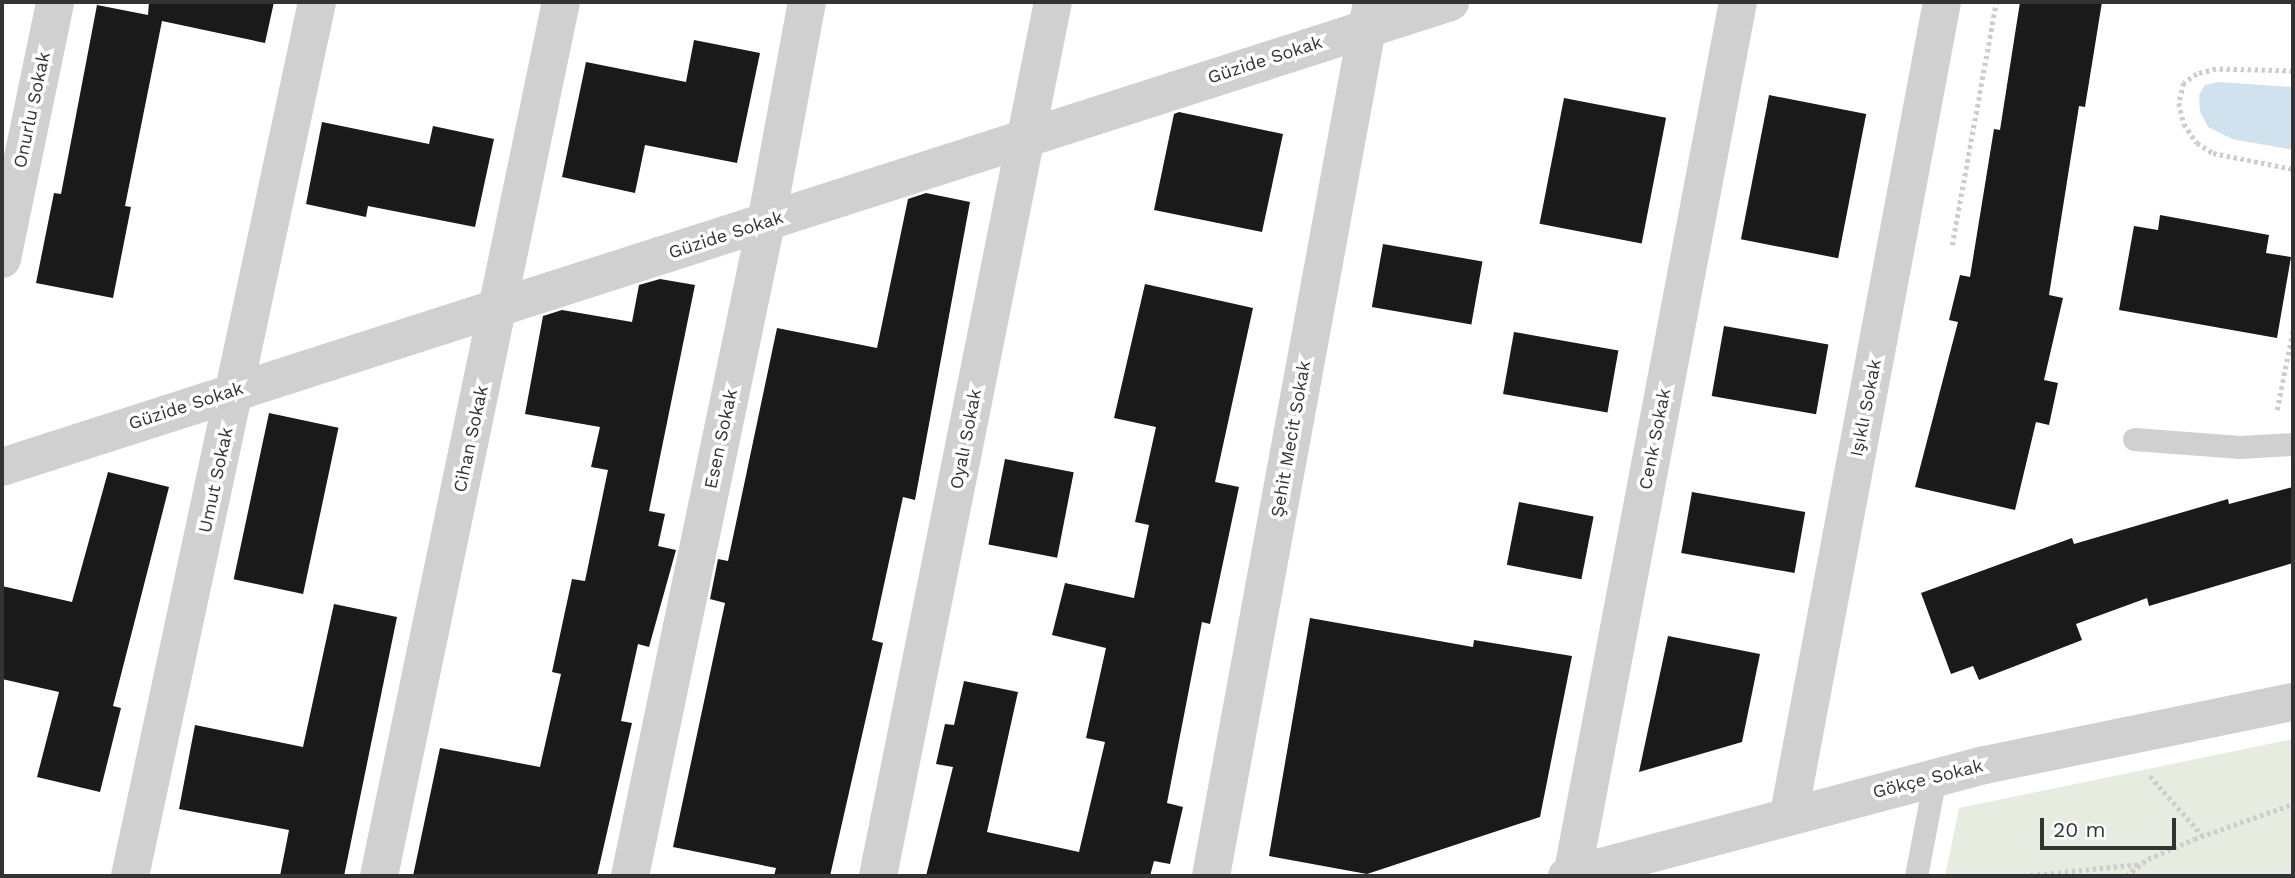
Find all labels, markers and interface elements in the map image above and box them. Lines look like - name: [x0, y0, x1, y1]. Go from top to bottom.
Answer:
- street label: Güzide Sokak: [1205, 31, 1325, 89]
- street label: Onurlu Sokak: [9, 50, 55, 170]
- street label: Güzide Sokak: [666, 206, 786, 264]
- street label: Işıklı Sokak: [1846, 357, 1886, 459]
- street label: Şehit Mecit Sokak: [1267, 359, 1315, 519]
- street label: Güzide Sokak: [126, 377, 246, 435]
- street label: Cihan Sokak: [449, 384, 493, 494]
- street label: Cenk Sokak: [1635, 386, 1675, 492]
- street label: Esen Sokak: [700, 387, 742, 491]
- street label: Oyalı Sokak: [946, 387, 986, 491]
- street label: Umut Sokak: [194, 425, 238, 535]
- street label: Gökçe Sokak: [1871, 755, 1985, 803]
- scale bar: [2043, 804, 2180, 848]
- text: 20 m: [2053, 817, 2105, 842]

